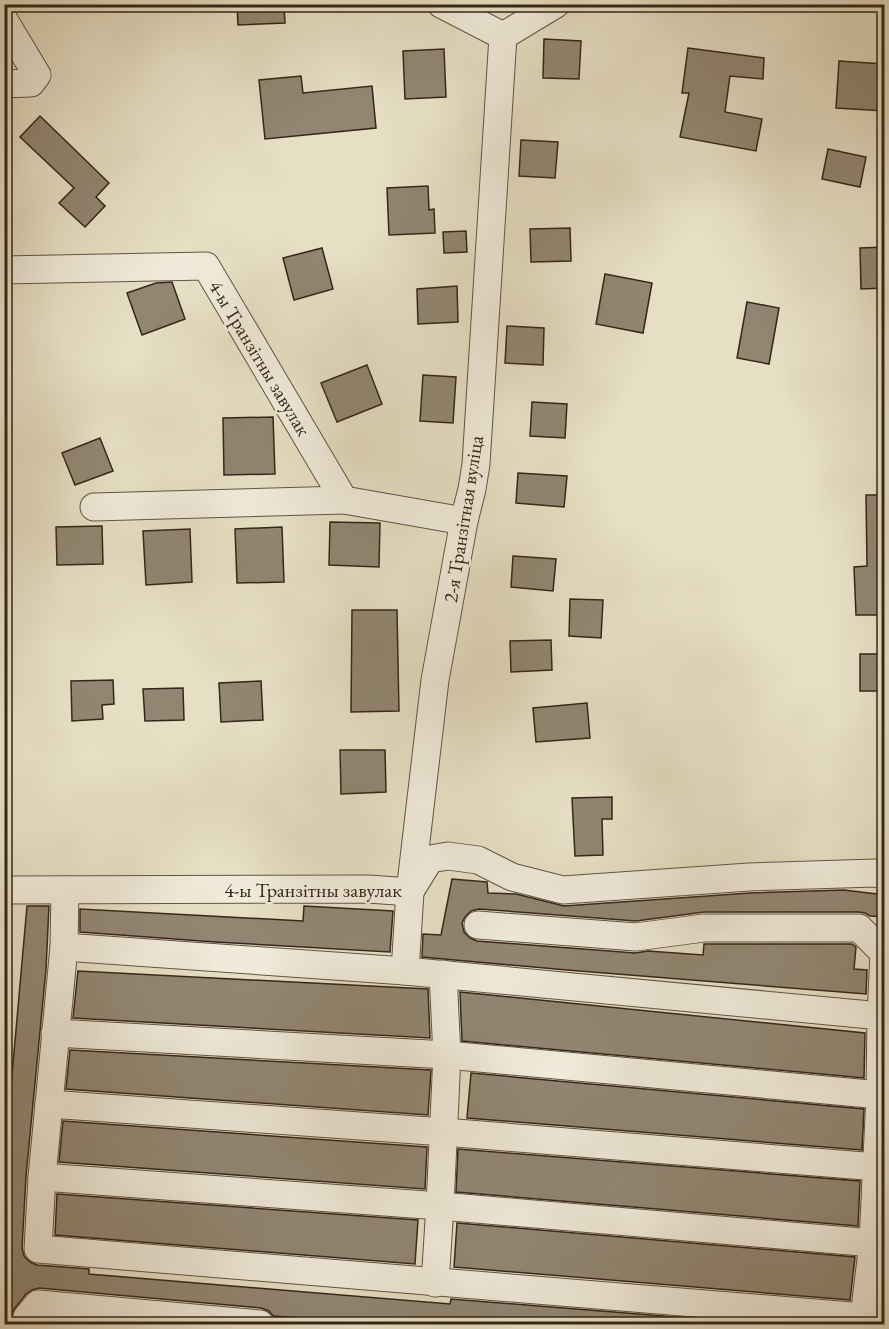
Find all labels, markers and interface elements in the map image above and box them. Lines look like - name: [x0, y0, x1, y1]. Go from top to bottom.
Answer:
- street label: 4-ы Транзітны завулак: [203, 275, 317, 441]
- street label: 2-я Транзітная вуліца: [437, 433, 489, 605]
- street label: 4-ы Транзітны завулак: [224, 877, 402, 903]

